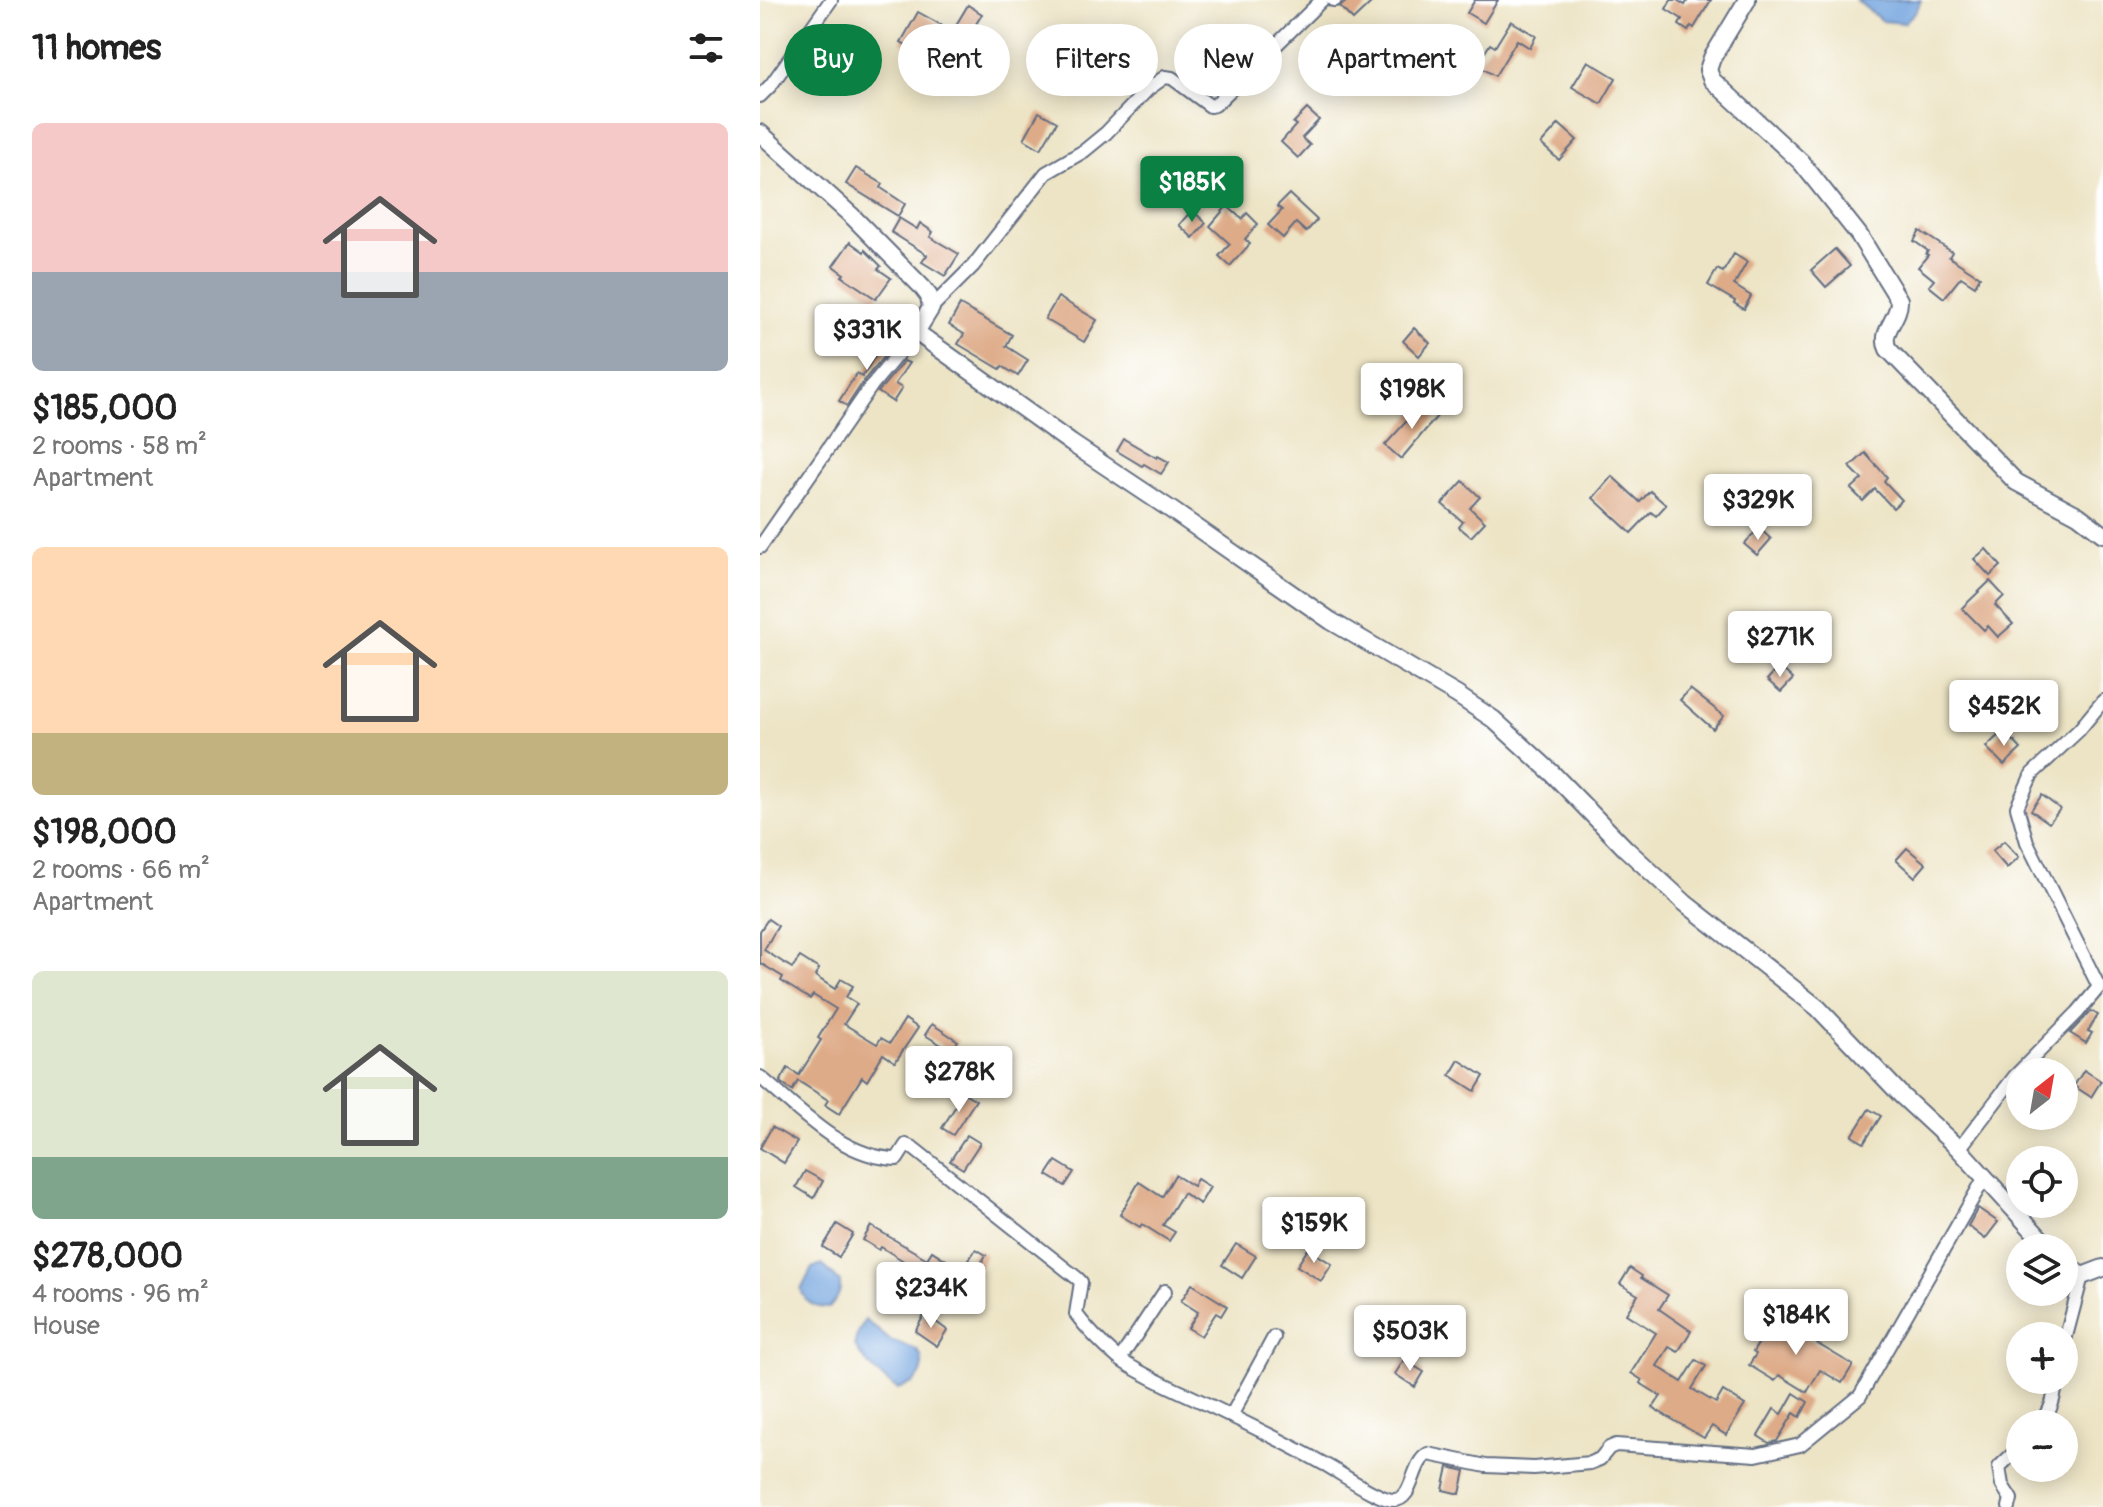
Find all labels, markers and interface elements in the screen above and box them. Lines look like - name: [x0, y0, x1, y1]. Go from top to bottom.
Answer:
- chip: Buy: [784, 24, 882, 96]
- chip: Rent: [898, 24, 1010, 96]
- chip: Filters: [1026, 24, 1158, 96]
- chip: New: [1174, 24, 1282, 96]
- chip: Apartment: [1298, 24, 1485, 96]
- icon: filters: [684, 26, 728, 70]
- text: 11 homes: [32, 27, 161, 70]
- pin: $185K: [1136, 156, 1248, 224]
- text: $185K: [1158, 166, 1226, 198]
- icon: home: [308, 175, 452, 319]
- pin: $331K: [811, 304, 923, 372]
- text: $331K: [833, 314, 901, 346]
- pin: $198K: [1356, 363, 1468, 431]
- text: $198K: [1379, 373, 1445, 405]
- text: $185,000: [32, 387, 178, 430]
- text: 2 rooms · 58 m²: [32, 430, 207, 462]
- text: Apartment: [32, 462, 153, 494]
- pin: $329K: [1702, 474, 1814, 542]
- text: $329K: [1722, 484, 1794, 516]
- icon: home: [308, 599, 452, 743]
- pin: $271K: [1724, 611, 1836, 679]
- text: $271K: [1746, 621, 1814, 653]
- pin: $452K: [1948, 680, 2060, 748]
- text: $452K: [1967, 690, 2041, 722]
- text: $198,000: [32, 811, 177, 854]
- text: 2 rooms · 66 m²: [32, 854, 210, 886]
- text: Apartment: [32, 886, 153, 918]
- icon: home: [308, 1023, 452, 1167]
- pin: $278K: [903, 1046, 1015, 1114]
- text: $278K: [923, 1056, 995, 1088]
- north arrow: [2006, 1058, 2078, 1130]
- map controls: [2006, 1058, 2078, 1482]
- button: locate: [2006, 1146, 2078, 1218]
- pin: $159K: [1258, 1197, 1370, 1265]
- text: $159K: [1280, 1207, 1348, 1239]
- button: layers: [2006, 1234, 2078, 1306]
- text: $278,000: [32, 1235, 183, 1278]
- pin: $234K: [875, 1262, 987, 1330]
- text: $234K: [894, 1272, 968, 1304]
- text: 4 rooms · 96 m²: [32, 1278, 209, 1310]
- pin: $184K: [1740, 1289, 1852, 1357]
- text: $184K: [1762, 1299, 1830, 1331]
- pin: $503K: [1354, 1305, 1466, 1373]
- text: House: [32, 1310, 100, 1342]
- text: $503K: [1372, 1315, 1448, 1347]
- button: +: [2006, 1322, 2078, 1394]
- button: −: [2006, 1410, 2078, 1482]

